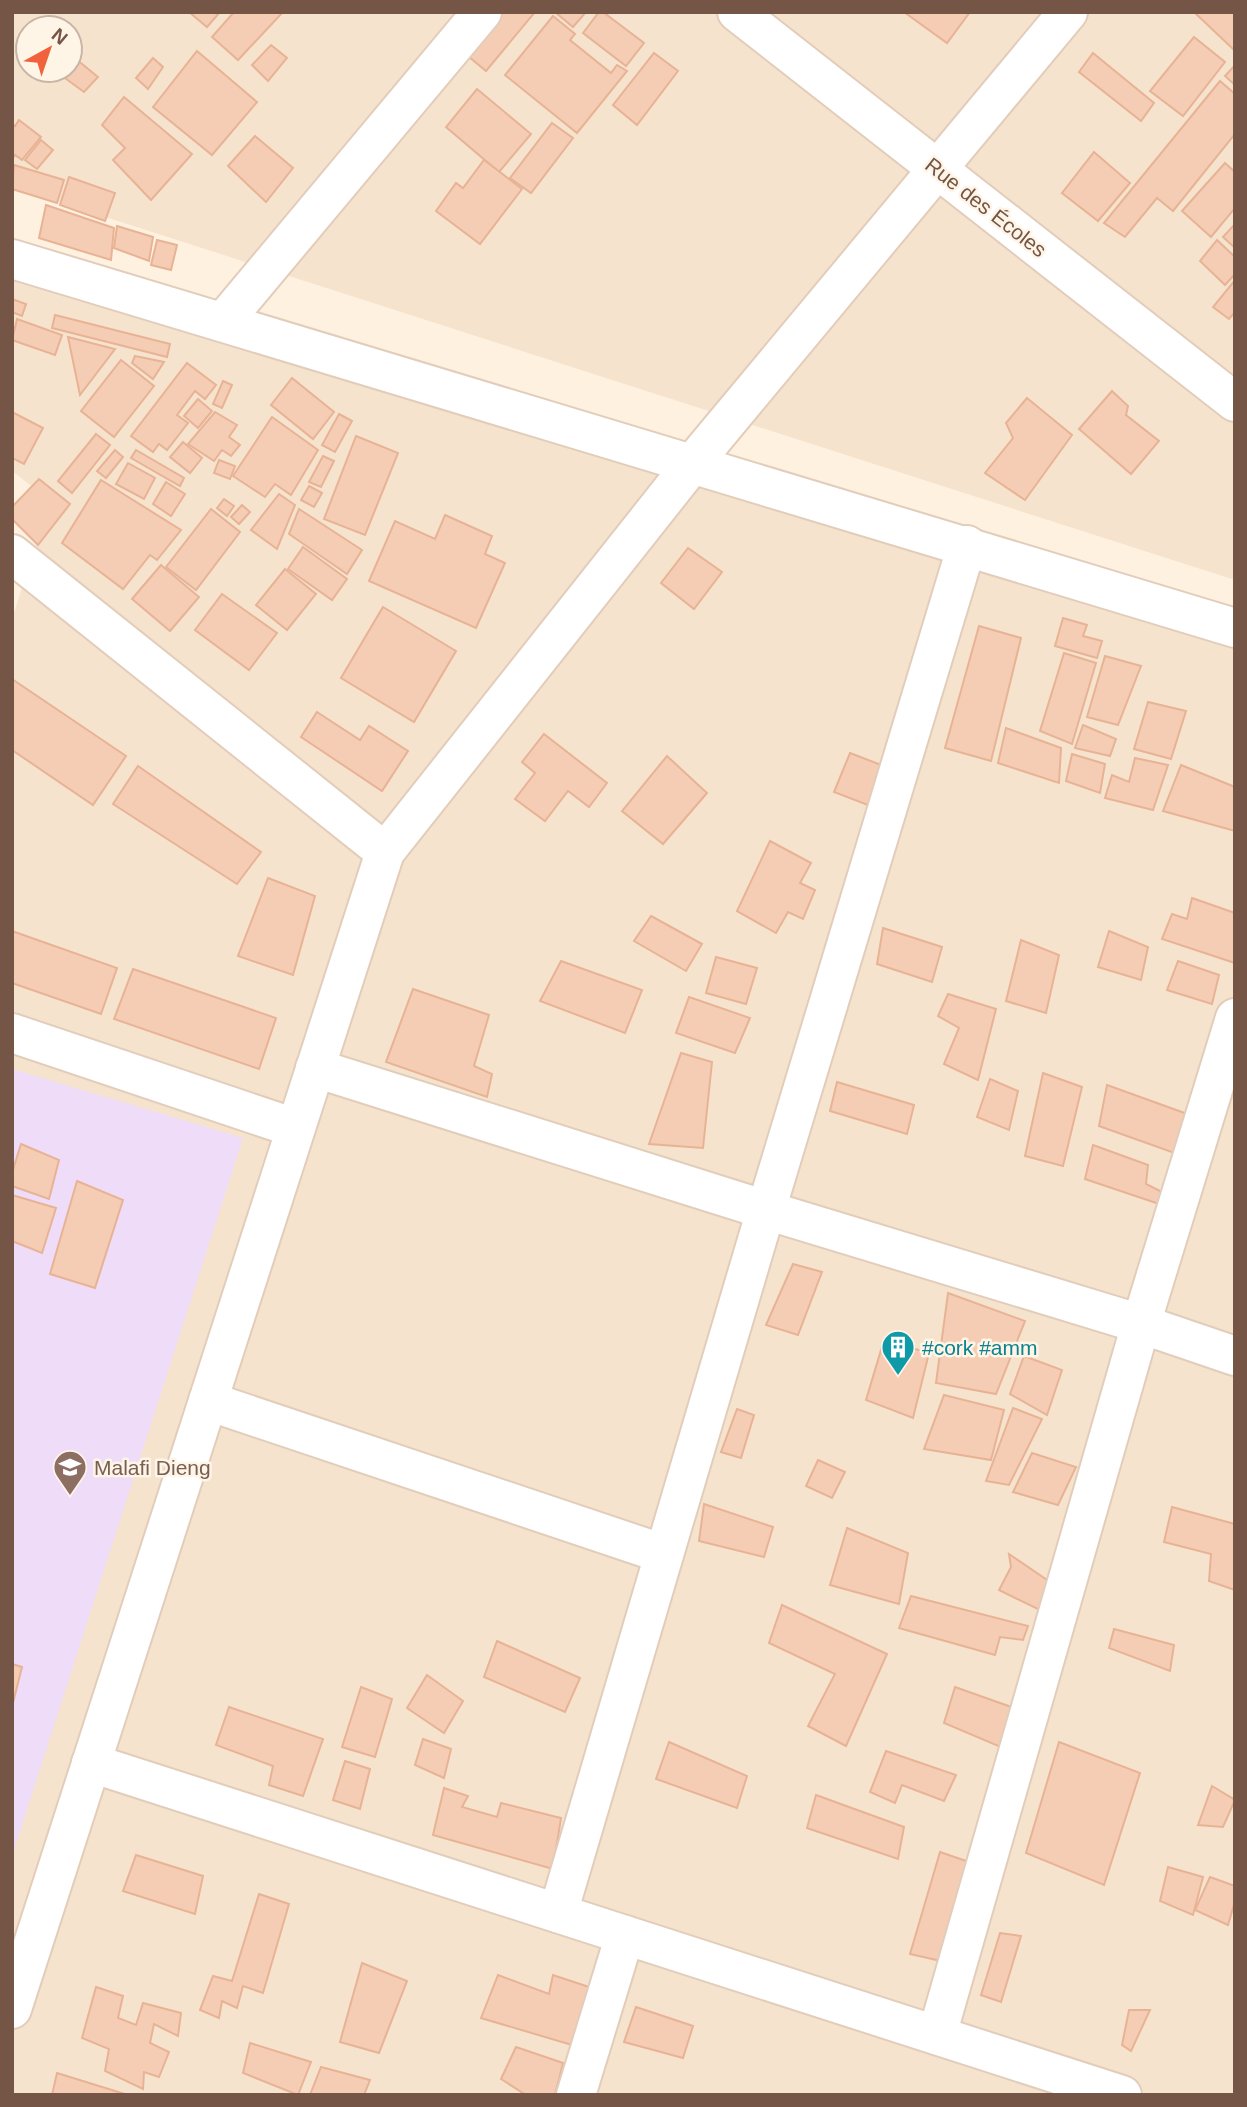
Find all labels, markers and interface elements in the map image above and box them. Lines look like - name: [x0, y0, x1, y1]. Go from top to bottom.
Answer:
- north arrow: [14, 14, 84, 84]
- text: N: [48, 24, 72, 49]
- street label: Rue des Écoles: [921, 153, 1051, 261]
- building icon: #cork #amm: [879, 1328, 917, 1377]
- place label: #cork #amm: [922, 1336, 1038, 1359]
- school or university icon: Malafi Dieng: [51, 1448, 89, 1497]
- place label: Malafi Dieng: [94, 1456, 211, 1479]

